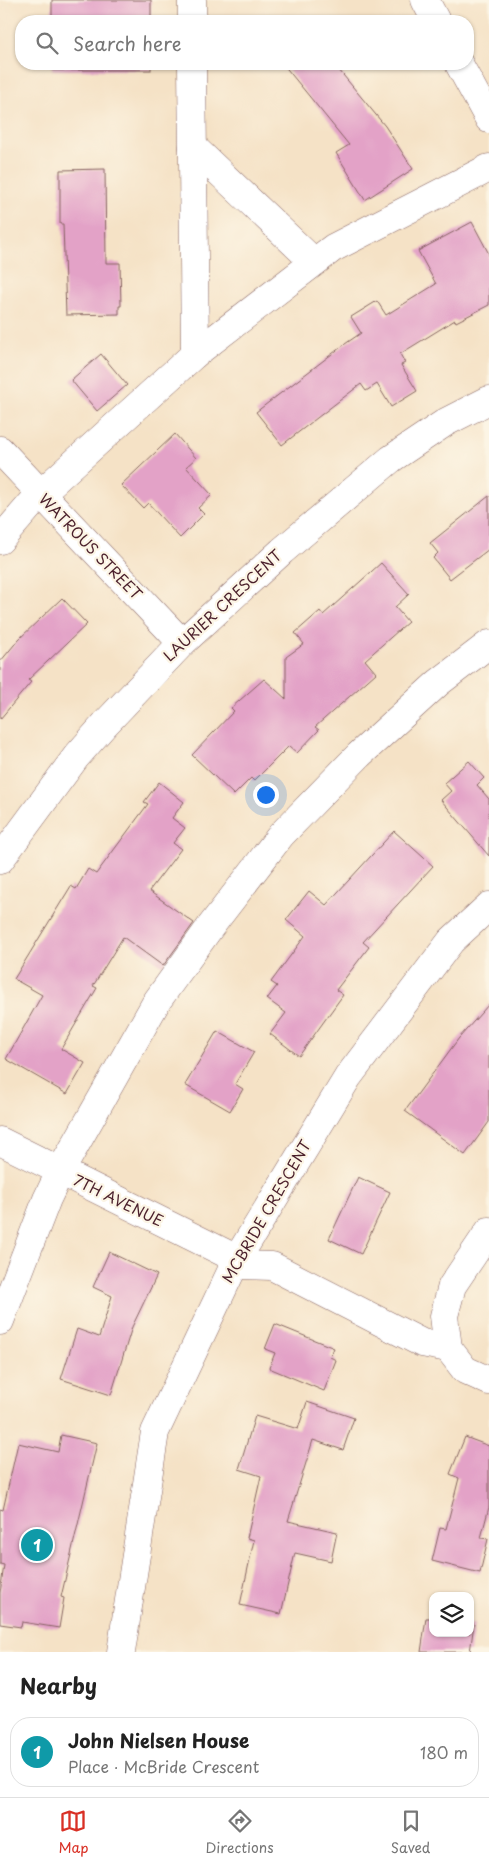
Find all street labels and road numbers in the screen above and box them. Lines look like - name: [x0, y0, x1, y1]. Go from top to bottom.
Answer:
- street label: WATROUS STREET: [34, 488, 149, 605]
- street label: LAURIER CRESCENT: [158, 543, 287, 666]
- street label: MCBRIDE CRESCENT: [215, 1135, 316, 1287]
- street label: 7TH AVENUE: [70, 1168, 168, 1231]

